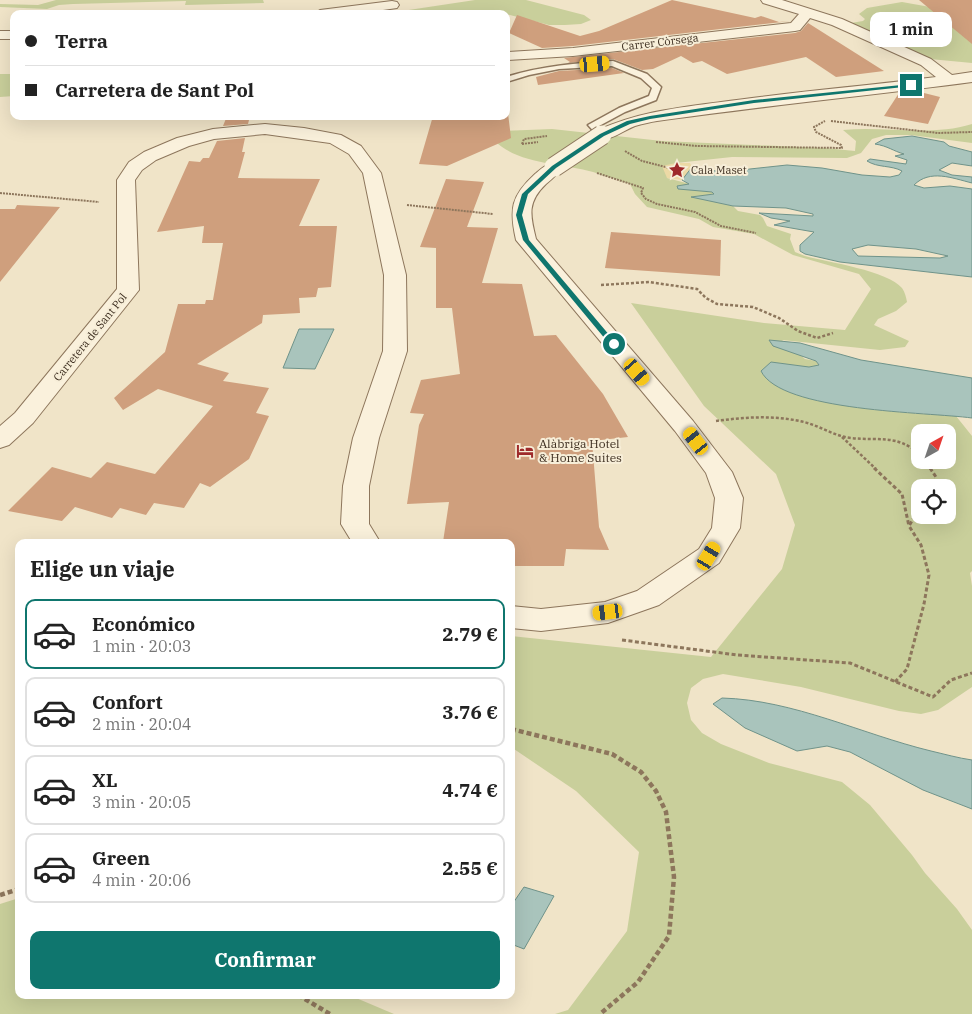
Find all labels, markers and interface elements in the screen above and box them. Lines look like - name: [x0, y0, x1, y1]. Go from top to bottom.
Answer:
- callout: 1 min: [870, 12, 952, 48]
- text: 1 min: [889, 19, 933, 39]
- text: Terra: [55, 29, 108, 53]
- street label: Carrer Còrsega: [621, 30, 699, 54]
- car: [579, 55, 610, 73]
- route end: [900, 74, 922, 96]
- text: Carretera de Sant Pol: [55, 78, 254, 102]
- place icon: Cala Maset: [667, 160, 687, 180]
- place label: Cala Maset: [691, 163, 747, 177]
- street label: Carretera de Sant Pol: [50, 290, 130, 384]
- route start: [603, 333, 625, 355]
- car: [621, 356, 652, 388]
- north arrow: [911, 424, 956, 469]
- map controls: [911, 424, 956, 524]
- car: [680, 425, 711, 457]
- place label: Alàbriga Hotel & Home Suites: [539, 436, 622, 465]
- hotel icon: Alàbriga Hotel & Home Suites: [515, 441, 535, 461]
- button: locate: [911, 479, 956, 524]
- car: [694, 539, 723, 573]
- text: Elige un viaje: [30, 554, 175, 583]
- car: [592, 603, 623, 621]
- icon: car: [32, 612, 77, 657]
- text: Económico: [92, 612, 195, 636]
- text: 2.79 €: [442, 622, 498, 646]
- text: 1 min · 20:03: [92, 636, 191, 656]
- icon: car: [32, 690, 77, 735]
- text: Confort: [92, 690, 163, 714]
- text: 3.76 €: [442, 700, 498, 724]
- text: 2 min · 20:04: [92, 714, 191, 734]
- icon: car: [32, 768, 77, 813]
- text: XL: [92, 768, 118, 792]
- text: 4.74 €: [442, 778, 498, 802]
- text: 3 min · 20:05: [92, 792, 191, 812]
- icon: car: [32, 846, 77, 891]
- text: Green: [92, 846, 150, 870]
- text: 2.55 €: [442, 856, 498, 880]
- text: 4 min · 20:06: [92, 870, 191, 890]
- button: Confirmar: [30, 931, 500, 989]

